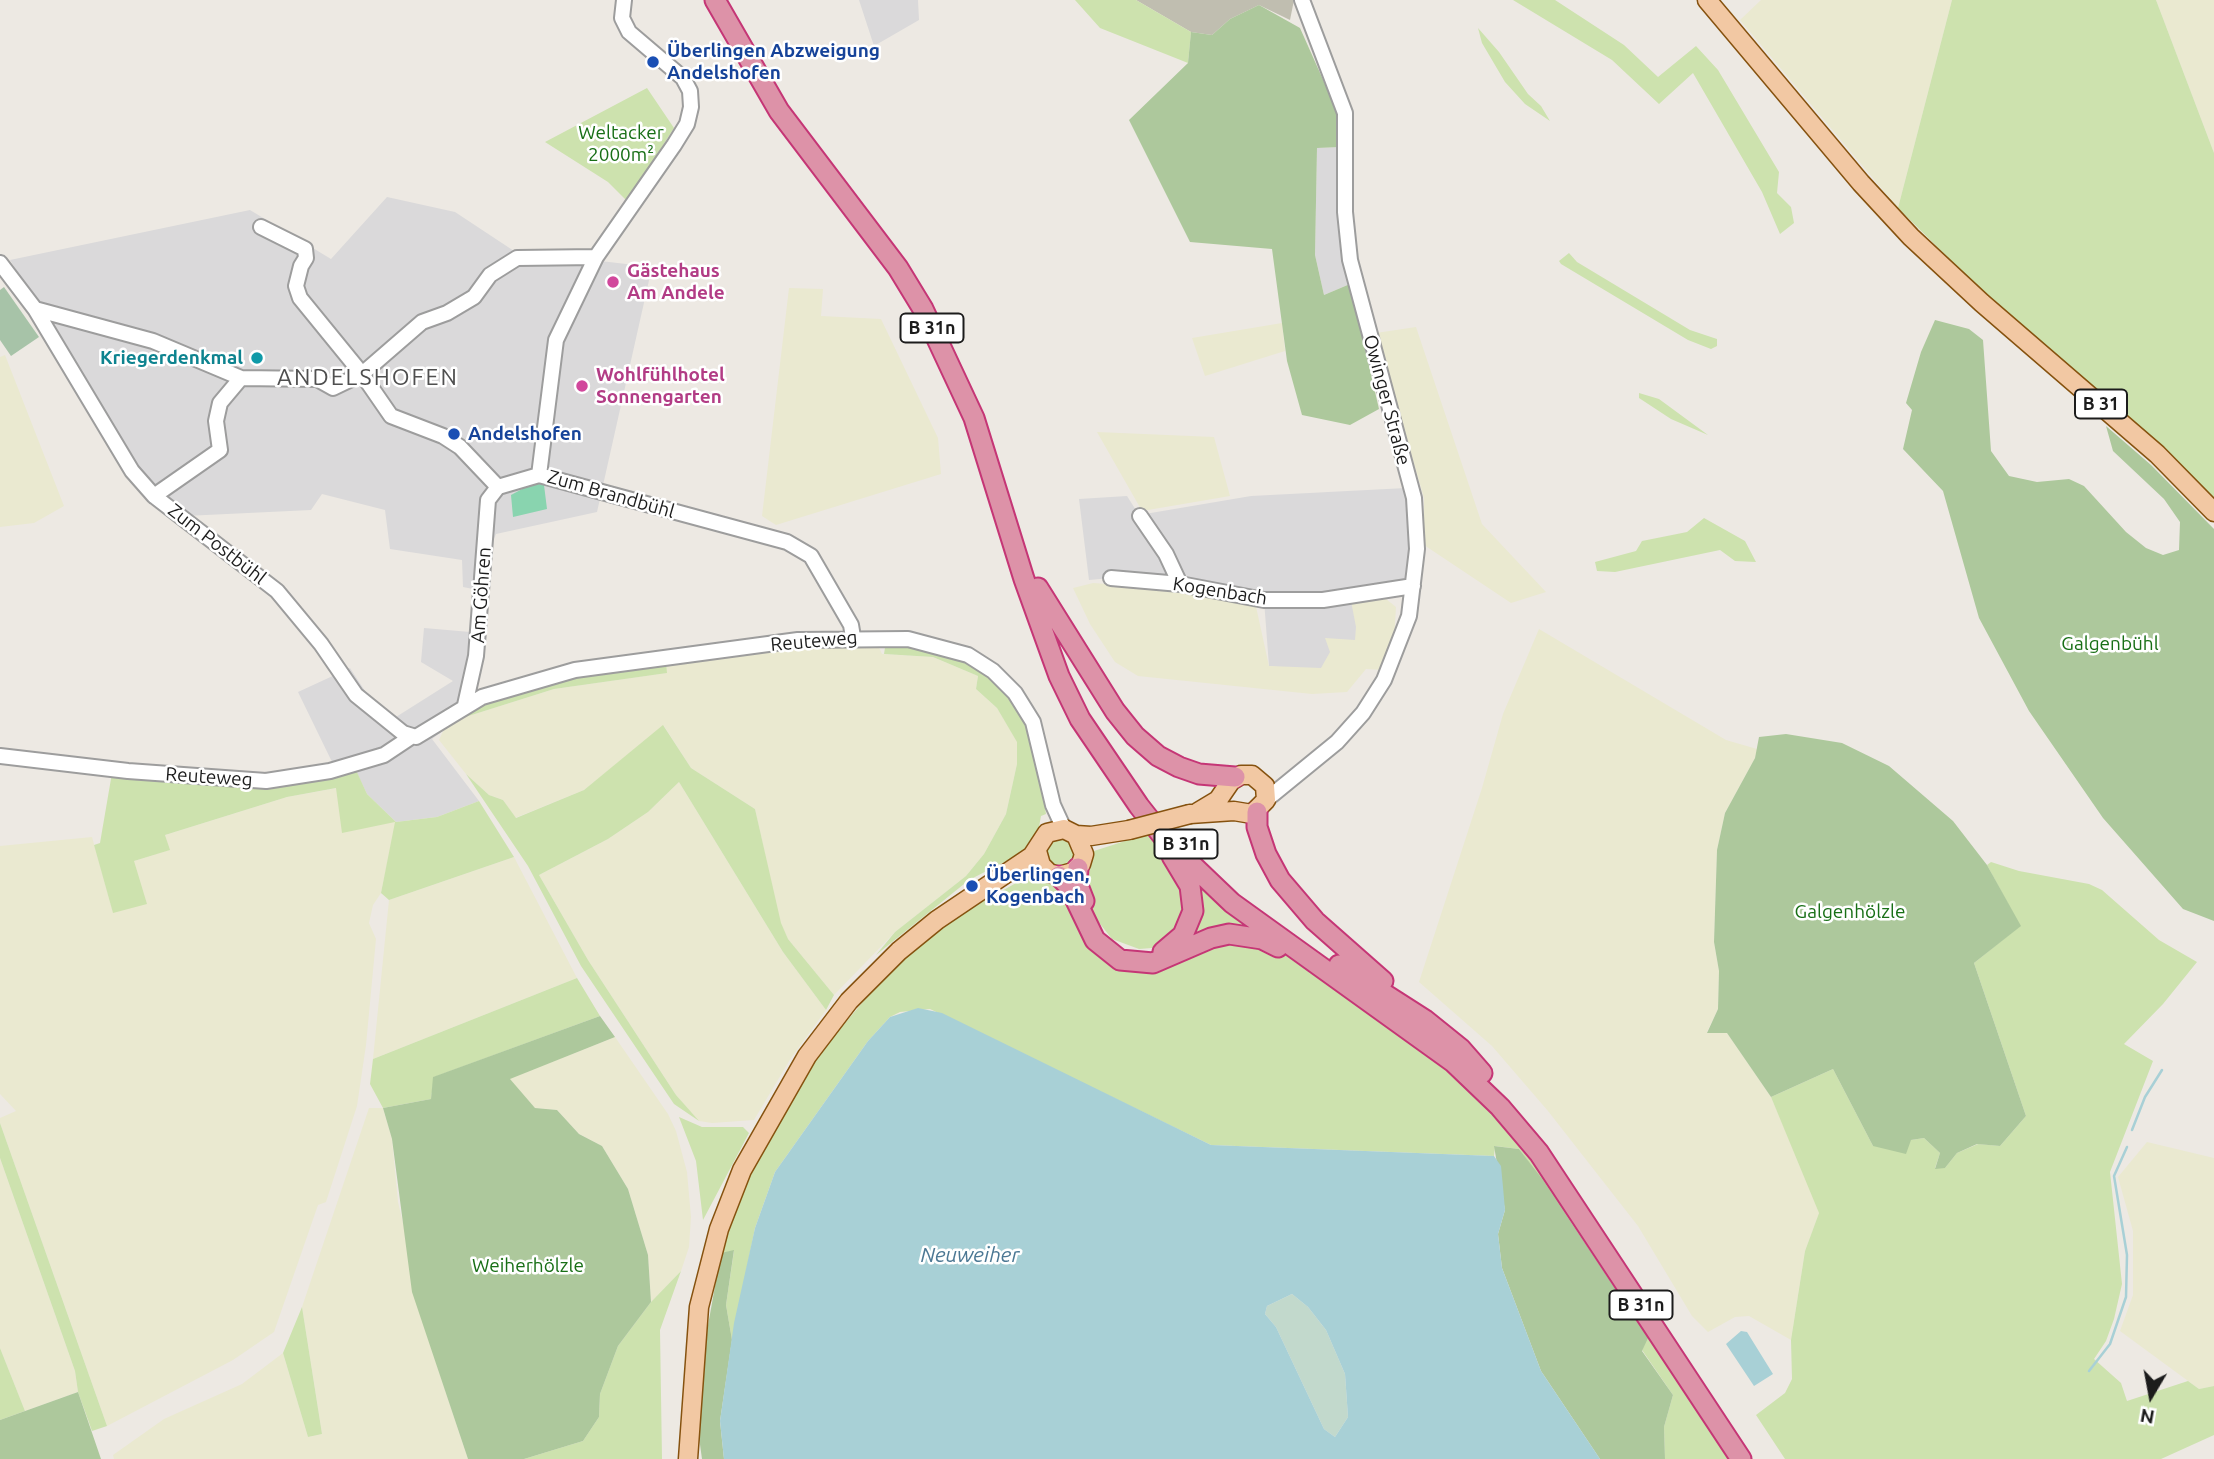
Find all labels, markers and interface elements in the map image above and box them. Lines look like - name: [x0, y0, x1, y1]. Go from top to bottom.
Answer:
- place label: Überlingen Abzweigung Andelshofen: [667, 40, 880, 84]
- marker: Überlingen Abzweigung Andelshofen: [645, 54, 661, 70]
- park label: Weltacker 2000m²: [578, 122, 664, 166]
- place label: Gästehaus Am Andele: [627, 260, 725, 304]
- marker: Gästehaus Am Andele: [605, 274, 621, 290]
- road number: B 31n: [900, 314, 964, 342]
- street label: Owinger Straße: [1359, 332, 1415, 468]
- place label: Kriegerdenkmal: [100, 347, 243, 369]
- marker: Kriegerdenkmal: [249, 350, 265, 366]
- district label: ANDELSHOFEN: [278, 363, 458, 391]
- place label: Wohlfühlhotel Sonnengarten: [596, 364, 725, 408]
- marker: Wohlfühlhotel Sonnengarten: [574, 378, 590, 394]
- road number: B 31: [2075, 390, 2127, 418]
- place label: Andelshofen: [468, 423, 582, 445]
- marker: Andelshofen: [446, 426, 462, 442]
- street label: Zum Brandbühl: [545, 465, 677, 523]
- street label: Zum Postbühl: [163, 499, 271, 589]
- street label: Am Göhren: [466, 546, 496, 644]
- street label: Kogenbach: [1171, 572, 1269, 610]
- street label: Reuteweg: [770, 626, 858, 656]
- park label: Galgenbühl: [2061, 633, 2159, 655]
- street label: Reuteweg: [165, 763, 253, 791]
- road number: B 31n: [1154, 830, 1218, 858]
- place label: Überlingen, Kogenbach: [986, 864, 1090, 908]
- marker: Überlingen, Kogenbach: [964, 878, 980, 894]
- park label: Galgenhölzle: [1795, 901, 1905, 923]
- water label: Neuweiher: [921, 1242, 1019, 1268]
- park label: Weiherhölzle: [472, 1255, 584, 1277]
- road number: B 31n: [1610, 1290, 1672, 1320]
- north arrow: [2116, 1361, 2186, 1431]
- text: N: [2138, 1405, 2156, 1429]

